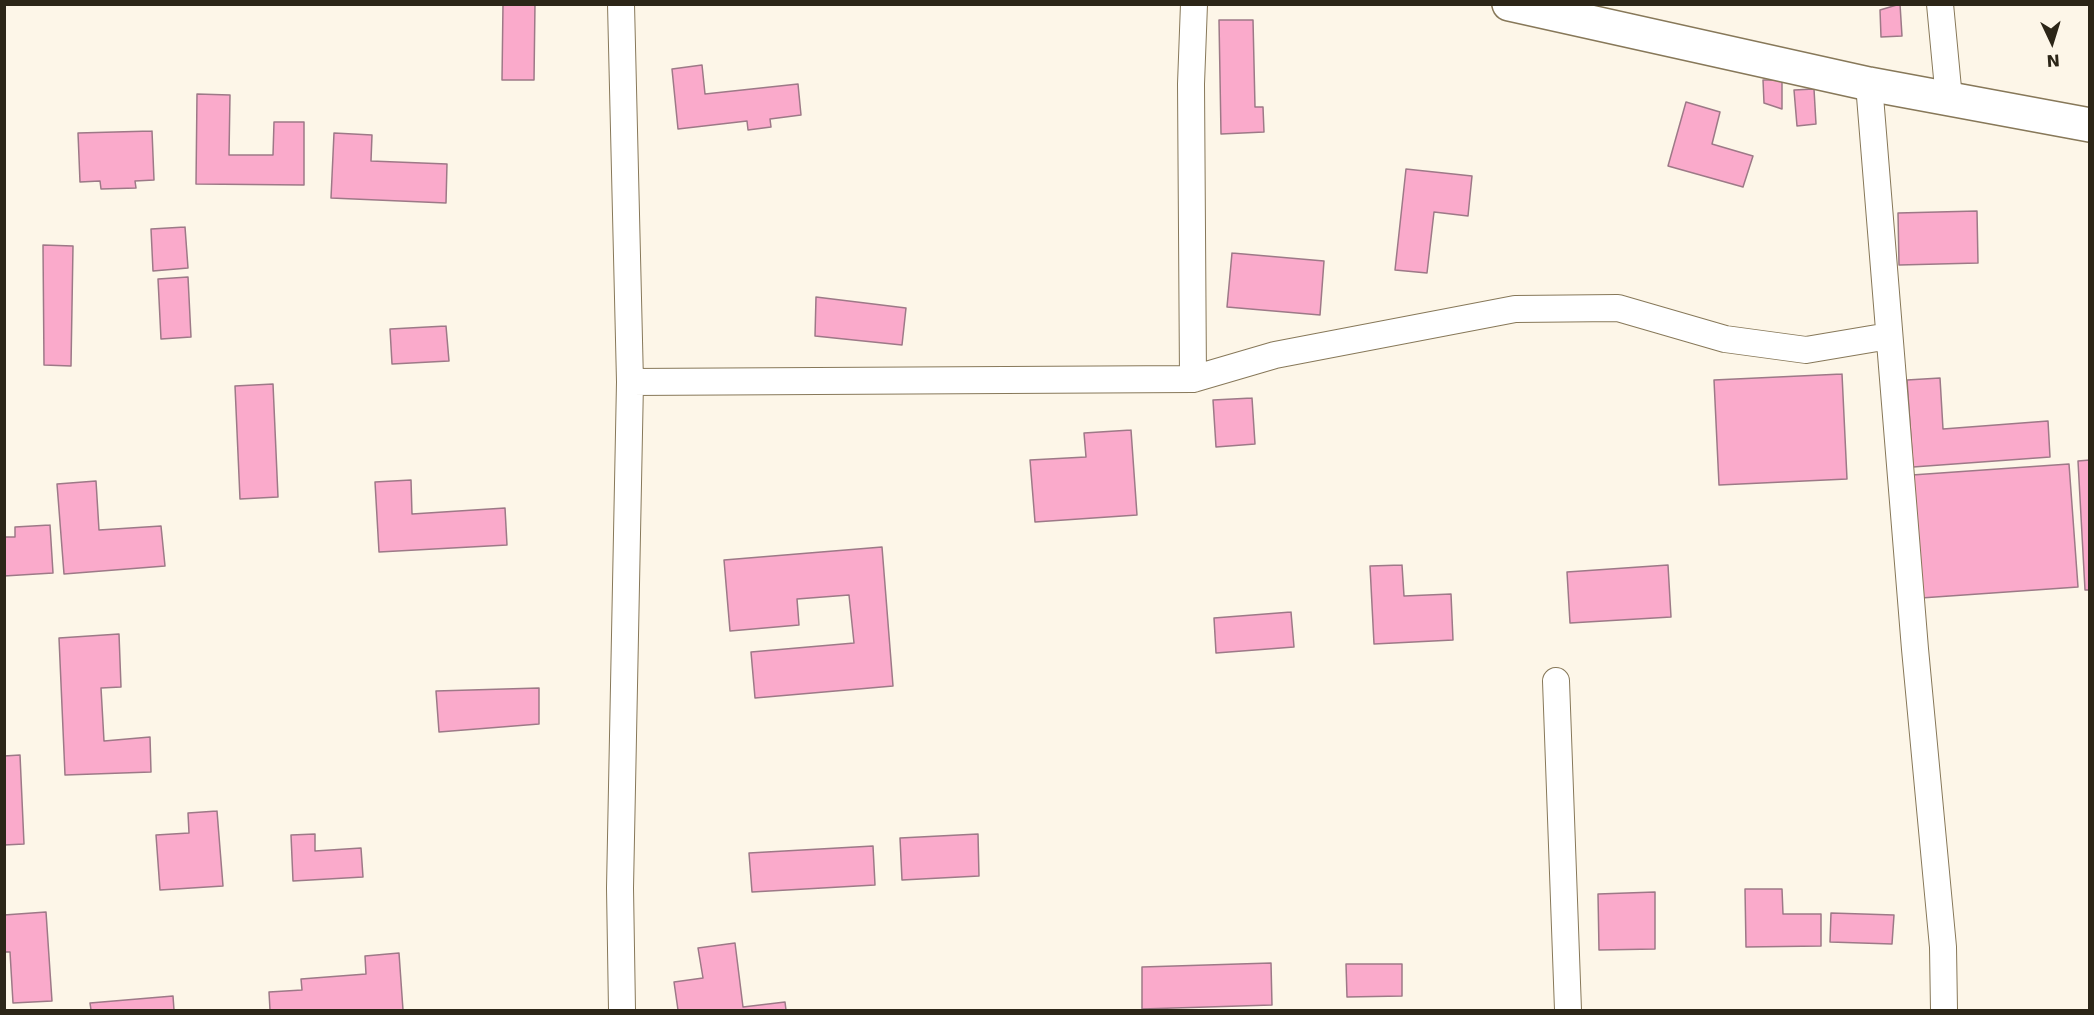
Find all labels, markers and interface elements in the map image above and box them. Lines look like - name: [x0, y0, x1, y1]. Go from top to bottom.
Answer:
- north arrow: [2022, 12, 2082, 72]
- text: N: [2046, 51, 2061, 70]

